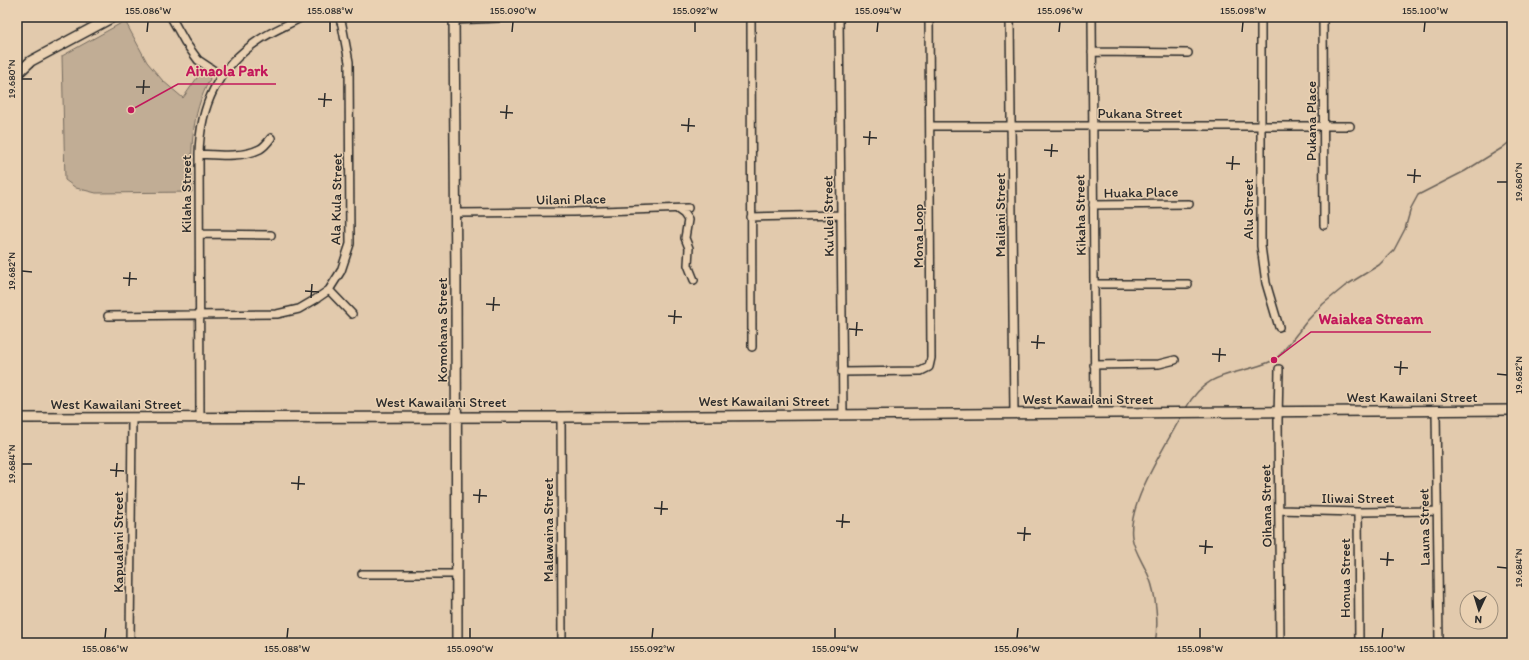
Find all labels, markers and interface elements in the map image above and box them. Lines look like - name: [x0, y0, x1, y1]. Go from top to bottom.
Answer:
- text: 155.086°W: [125, 4, 171, 17]
- text: 155.088°W: [307, 4, 354, 17]
- text: 155.090°W: [490, 4, 537, 17]
- text: 155.092°W: [672, 4, 718, 17]
- text: 155.094°W: [855, 4, 902, 17]
- text: 155.096°W: [1037, 4, 1083, 17]
- text: 155.098°W: [1220, 4, 1266, 17]
- text: 155.100°W: [1402, 4, 1448, 17]
- callout: Ainaola Park: [178, 57, 276, 84]
- text: 19.680°N: [5, 59, 18, 98]
- text: Ainaola Park: [185, 62, 268, 80]
- street label: Pukana Place: [1303, 81, 1320, 161]
- street label: Pukana Street: [1098, 105, 1183, 122]
- street label: Ala Kula Street: [327, 153, 346, 245]
- street label: Kilaha Street: [178, 155, 195, 233]
- text: 19.680°N: [1512, 162, 1525, 201]
- street label: Mailani Street: [992, 173, 1009, 257]
- street label: Kikaha Street: [1071, 174, 1090, 256]
- street label: Ku'ulei Street: [819, 175, 838, 257]
- street label: Alu Street: [1240, 178, 1257, 240]
- street label: Huaka Place: [1104, 183, 1179, 202]
- street label: Uilani Place: [536, 190, 607, 209]
- street label: Mona Loop: [910, 204, 927, 268]
- text: 19.682°N: [5, 252, 18, 290]
- street label: Komohana Street: [434, 278, 451, 382]
- callout: Waiakea Stream: [1311, 305, 1431, 332]
- text: Waiakea Stream: [1319, 310, 1424, 328]
- text: 19.682°N: [1512, 356, 1525, 394]
- street label: West Kawailani Street: [1346, 389, 1478, 406]
- street label: West Kawailani Street: [1022, 391, 1154, 408]
- street label: West Kawailani Street: [698, 393, 830, 410]
- street label: West Kawailani Street: [375, 394, 507, 411]
- street label: West Kawailani Street: [50, 396, 182, 413]
- text: 19.684°N: [5, 444, 18, 483]
- street label: Oihana Street: [1257, 464, 1276, 548]
- street label: Malawaina Street: [540, 478, 557, 582]
- street label: Launa Street: [1415, 488, 1434, 566]
- street label: Iliwai Street: [1321, 490, 1395, 507]
- street label: Kapualani Street: [110, 491, 127, 593]
- street label: Honua Street: [1337, 538, 1354, 618]
- text: 19.684°N: [1512, 548, 1525, 587]
- north arrow: [1459, 590, 1499, 630]
- text: N: [1474, 613, 1483, 626]
- text: 155.086°W: [82, 642, 128, 655]
- text: 155.088°W: [264, 642, 311, 655]
- text: 155.090°W: [447, 642, 494, 655]
- text: 155.092°W: [629, 642, 675, 655]
- text: 155.094°W: [812, 642, 859, 655]
- text: 155.096°W: [994, 642, 1040, 655]
- text: 155.098°W: [1177, 642, 1223, 655]
- text: 155.100°W: [1359, 642, 1405, 655]

